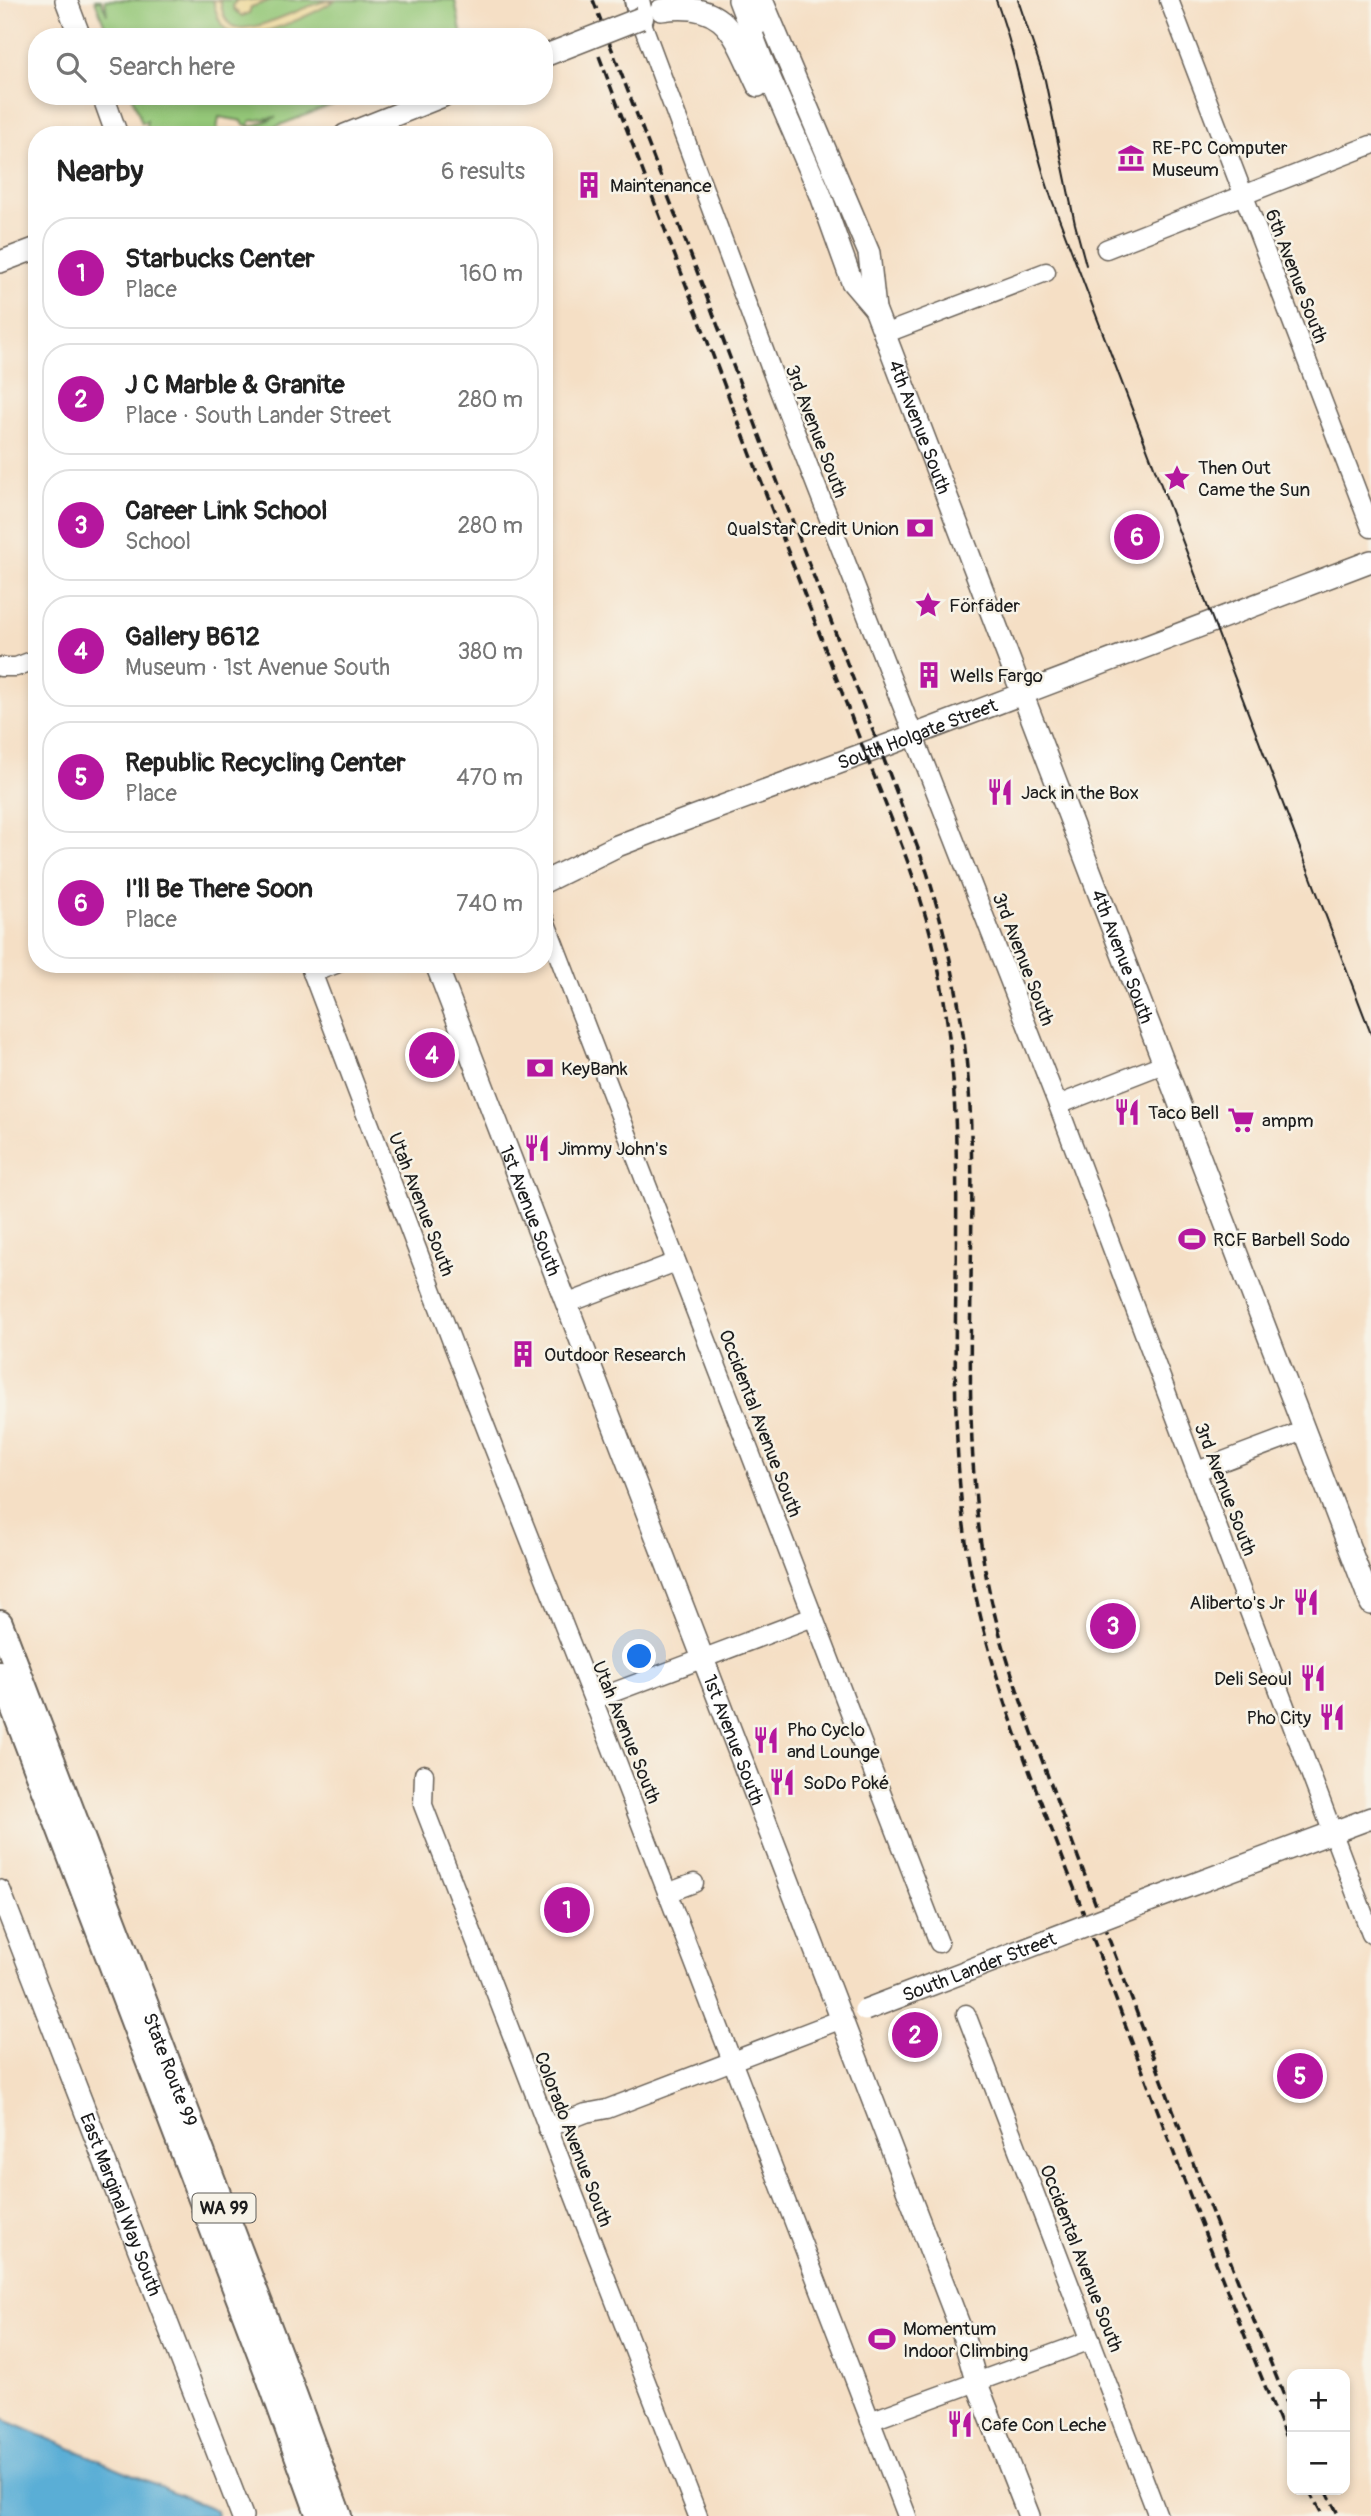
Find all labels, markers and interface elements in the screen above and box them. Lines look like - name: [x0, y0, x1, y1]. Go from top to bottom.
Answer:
- search box: [28, 28, 553, 105]
- icon: search: [52, 48, 90, 86]
- text: Search here: [108, 51, 235, 83]
- place label: RE-PC Computer Museum: [1152, 136, 1288, 182]
- museum icon: RE-PC Computer Museum: [1116, 143, 1146, 173]
- text: Nearby: [56, 153, 143, 190]
- text: 6 results: [441, 157, 525, 186]
- building icon: Maintenance: [574, 170, 604, 200]
- place label: Maintenance: [610, 174, 712, 198]
- street label: 6th Avenue South: [1259, 206, 1333, 347]
- text: Starbucks Center: [125, 243, 315, 275]
- text: 1: [77, 259, 86, 288]
- text: 160 m: [459, 259, 523, 288]
- text: Place: [125, 275, 177, 304]
- street label: 4th Avenue South: [883, 357, 956, 498]
- street label: 3rd Avenue South: [780, 362, 852, 501]
- text: J C Marble & Granite: [125, 369, 345, 401]
- text: 2: [75, 385, 87, 414]
- text: 280 m: [457, 385, 523, 414]
- text: Place · South Lander Street: [125, 401, 391, 430]
- place label: Then Out Came the Sun: [1198, 456, 1310, 502]
- place icon: Then Out Came the Sun: [1162, 463, 1192, 493]
- text: Career Link School: [125, 495, 327, 527]
- text: 3: [75, 511, 87, 540]
- text: 280 m: [457, 511, 523, 540]
- pin: 6: [1114, 511, 1160, 563]
- bank icon: QualStar Credit Union: [905, 513, 935, 543]
- place label: QualStar Credit Union: [727, 517, 899, 541]
- text: School: [125, 527, 191, 556]
- place icon: Förfäder: [913, 590, 943, 620]
- place label: Förfäder: [949, 594, 1020, 618]
- text: Gallery B612: [125, 621, 260, 653]
- text: 4: [74, 637, 88, 666]
- text: 380 m: [457, 637, 523, 666]
- text: Museum · 1st Avenue South: [125, 653, 390, 682]
- building icon: Wells Fargo: [914, 660, 944, 690]
- place label: Wells Fargo: [950, 664, 1043, 688]
- street label: South Holgate Street: [834, 693, 1001, 775]
- text: Republic Recycling Center: [125, 747, 405, 779]
- text: 5: [75, 763, 87, 792]
- text: 470 m: [456, 763, 523, 792]
- restaurant icon: Jack in the Box: [985, 777, 1015, 807]
- text: Place: [125, 779, 177, 808]
- place label: Jack in the Box: [1021, 781, 1139, 805]
- text: I'll Be There Soon: [125, 873, 313, 905]
- street label: 4th Avenue South: [1085, 886, 1159, 1027]
- text: 6: [74, 889, 88, 918]
- text: 740 m: [456, 889, 523, 918]
- street label: 3rd Avenue South: [987, 890, 1059, 1029]
- text: Place: [125, 905, 177, 934]
- pin: 4: [409, 1029, 455, 1081]
- bank icon: KeyBank: [525, 1053, 555, 1083]
- place label: KeyBank: [561, 1057, 628, 1081]
- restaurant icon: Taco Bell: [1112, 1097, 1142, 1127]
- place label: Taco Bell: [1148, 1101, 1219, 1125]
- supermarket icon: ampm: [1226, 1105, 1256, 1135]
- place label: ampm: [1262, 1109, 1314, 1133]
- street label: Utah Avenue South: [383, 1129, 460, 1280]
- restaurant icon: Jimmy John's: [522, 1133, 552, 1163]
- place label: Jimmy John's: [558, 1137, 668, 1161]
- street label: 1st Avenue South: [494, 1142, 566, 1279]
- sports icon: RCF Barbell Sodo: [1177, 1224, 1207, 1254]
- place label: RCF Barbell Sodo: [1213, 1228, 1350, 1252]
- street label: Occidental Avenue South: [713, 1326, 807, 1521]
- building icon: Outdoor Research: [508, 1339, 538, 1369]
- place label: Outdoor Research: [544, 1343, 686, 1367]
- street label: 3rd Avenue South: [1189, 1420, 1261, 1559]
- restaurant icon: Aliberto's Jr: [1291, 1587, 1321, 1617]
- place label: Aliberto's Jr: [1189, 1591, 1285, 1615]
- pin: 3: [1090, 1600, 1136, 1652]
- your location: [622, 1639, 656, 1673]
- street label: Utah Avenue South: [586, 1657, 666, 1807]
- restaurant icon: Deli Seoul: [1298, 1663, 1328, 1693]
- place label: Deli Seoul: [1214, 1667, 1292, 1691]
- street label: 1st Avenue South: [697, 1671, 769, 1809]
- restaurant icon: Pho City: [1317, 1702, 1347, 1732]
- place label: Pho City: [1246, 1706, 1311, 1730]
- place label: Pho Cyclo and Lounge: [787, 1718, 880, 1764]
- restaurant icon: Pho Cyclo and Lounge: [751, 1725, 781, 1755]
- restaurant icon: SoDo Poké: [767, 1767, 797, 1797]
- place label: SoDo Poké: [803, 1771, 889, 1795]
- pin: 1: [544, 1884, 590, 1936]
- street label: South Lander Street: [899, 1927, 1060, 2008]
- pin: 2: [892, 2009, 938, 2061]
- street label: State Route 99: [137, 2010, 202, 2130]
- street label: Colorado Avenue South: [529, 2048, 618, 2230]
- pin: 5: [1277, 2050, 1323, 2102]
- street label: East Marginal Way South: [74, 2110, 167, 2300]
- street label: Occidental Avenue South: [1034, 2161, 1128, 2356]
- road number: WA 99: [192, 2194, 256, 2222]
- place label: Momentum Indoor Climbing: [903, 2317, 1028, 2363]
- sports icon: Momentum Indoor Climbing: [867, 2324, 897, 2354]
- map controls: [1287, 2369, 1350, 2495]
- button: +: [1287, 2369, 1350, 2432]
- restaurant icon: Cafe Con Leche: [945, 2409, 975, 2439]
- place label: Cafe Con Leche: [981, 2413, 1107, 2437]
- button: −: [1287, 2432, 1350, 2495]

